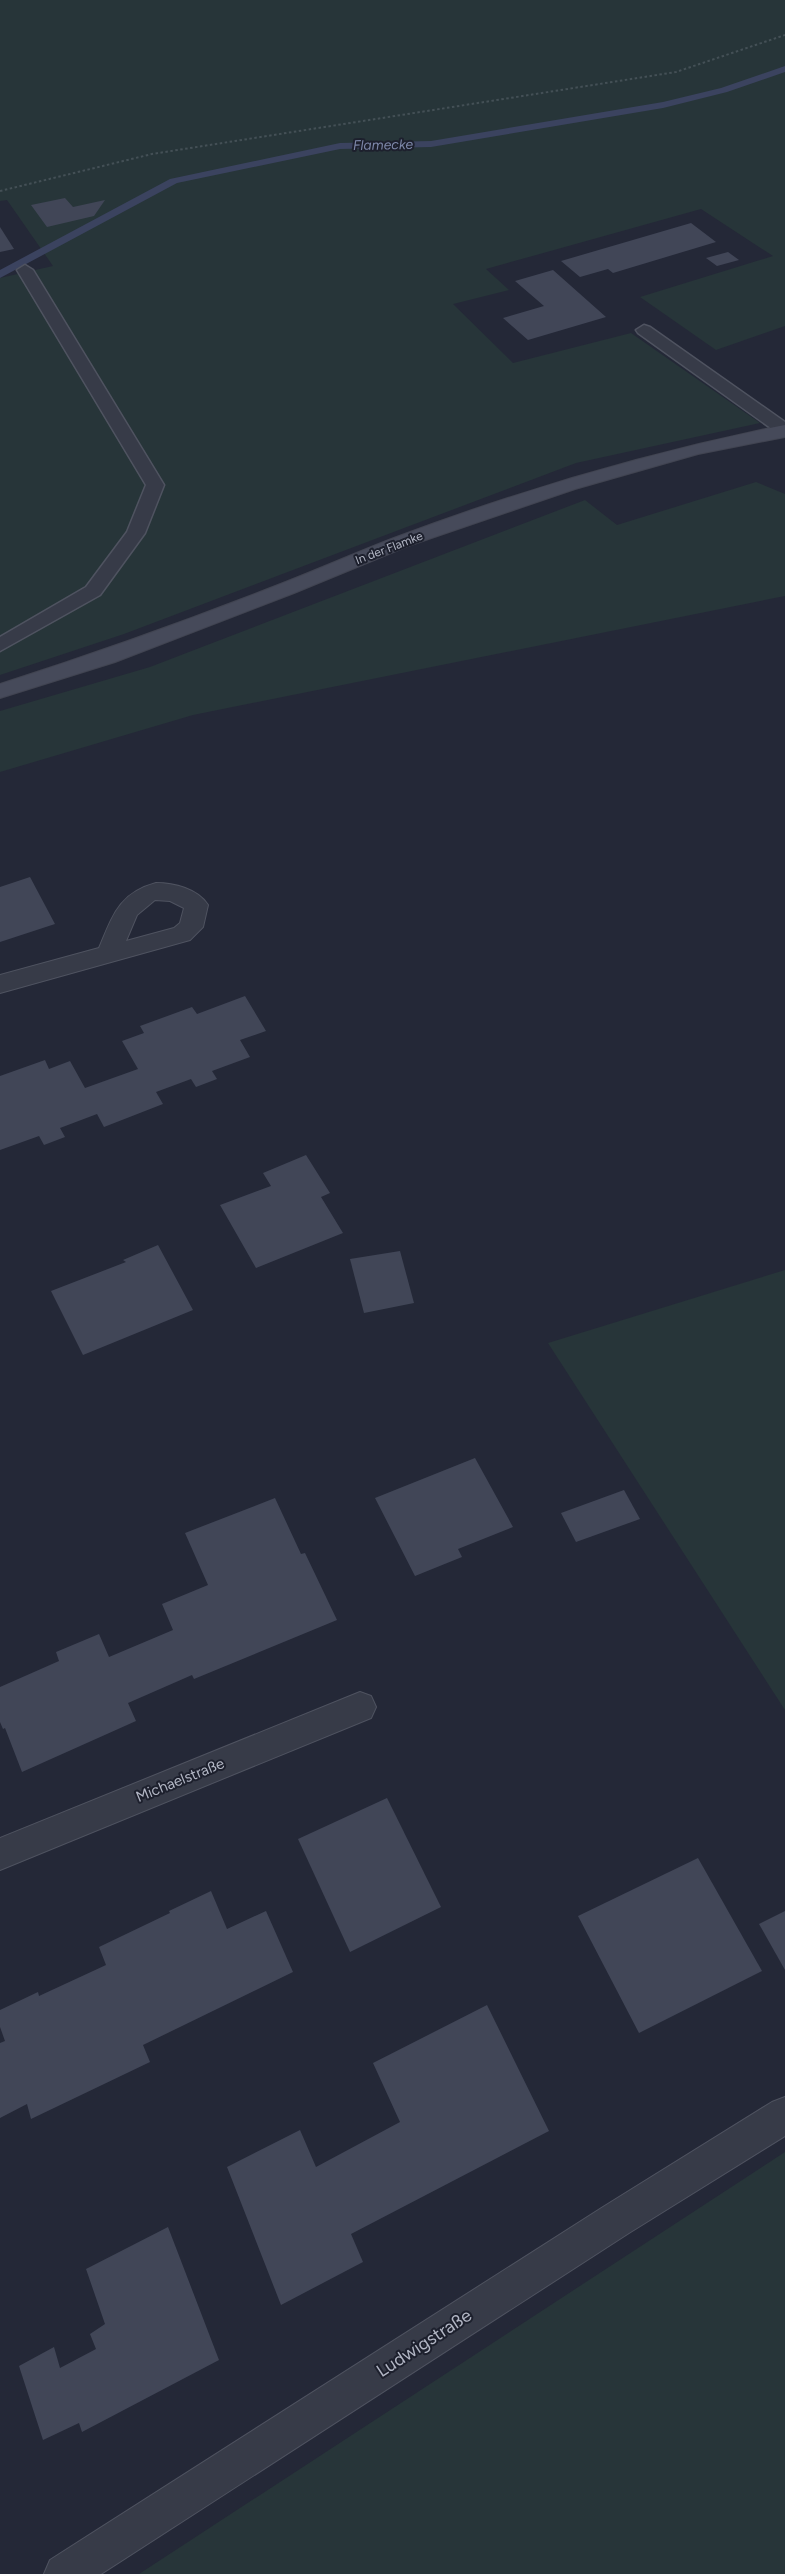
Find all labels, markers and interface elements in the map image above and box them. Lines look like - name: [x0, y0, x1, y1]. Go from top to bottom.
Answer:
- water label: Flamecke: [353, 136, 414, 154]
- street label: In der Flamke: [353, 529, 425, 567]
- street label: Michaelstraße: [133, 1754, 227, 1806]
- street label: Ludwigstraße: [372, 2304, 476, 2382]

